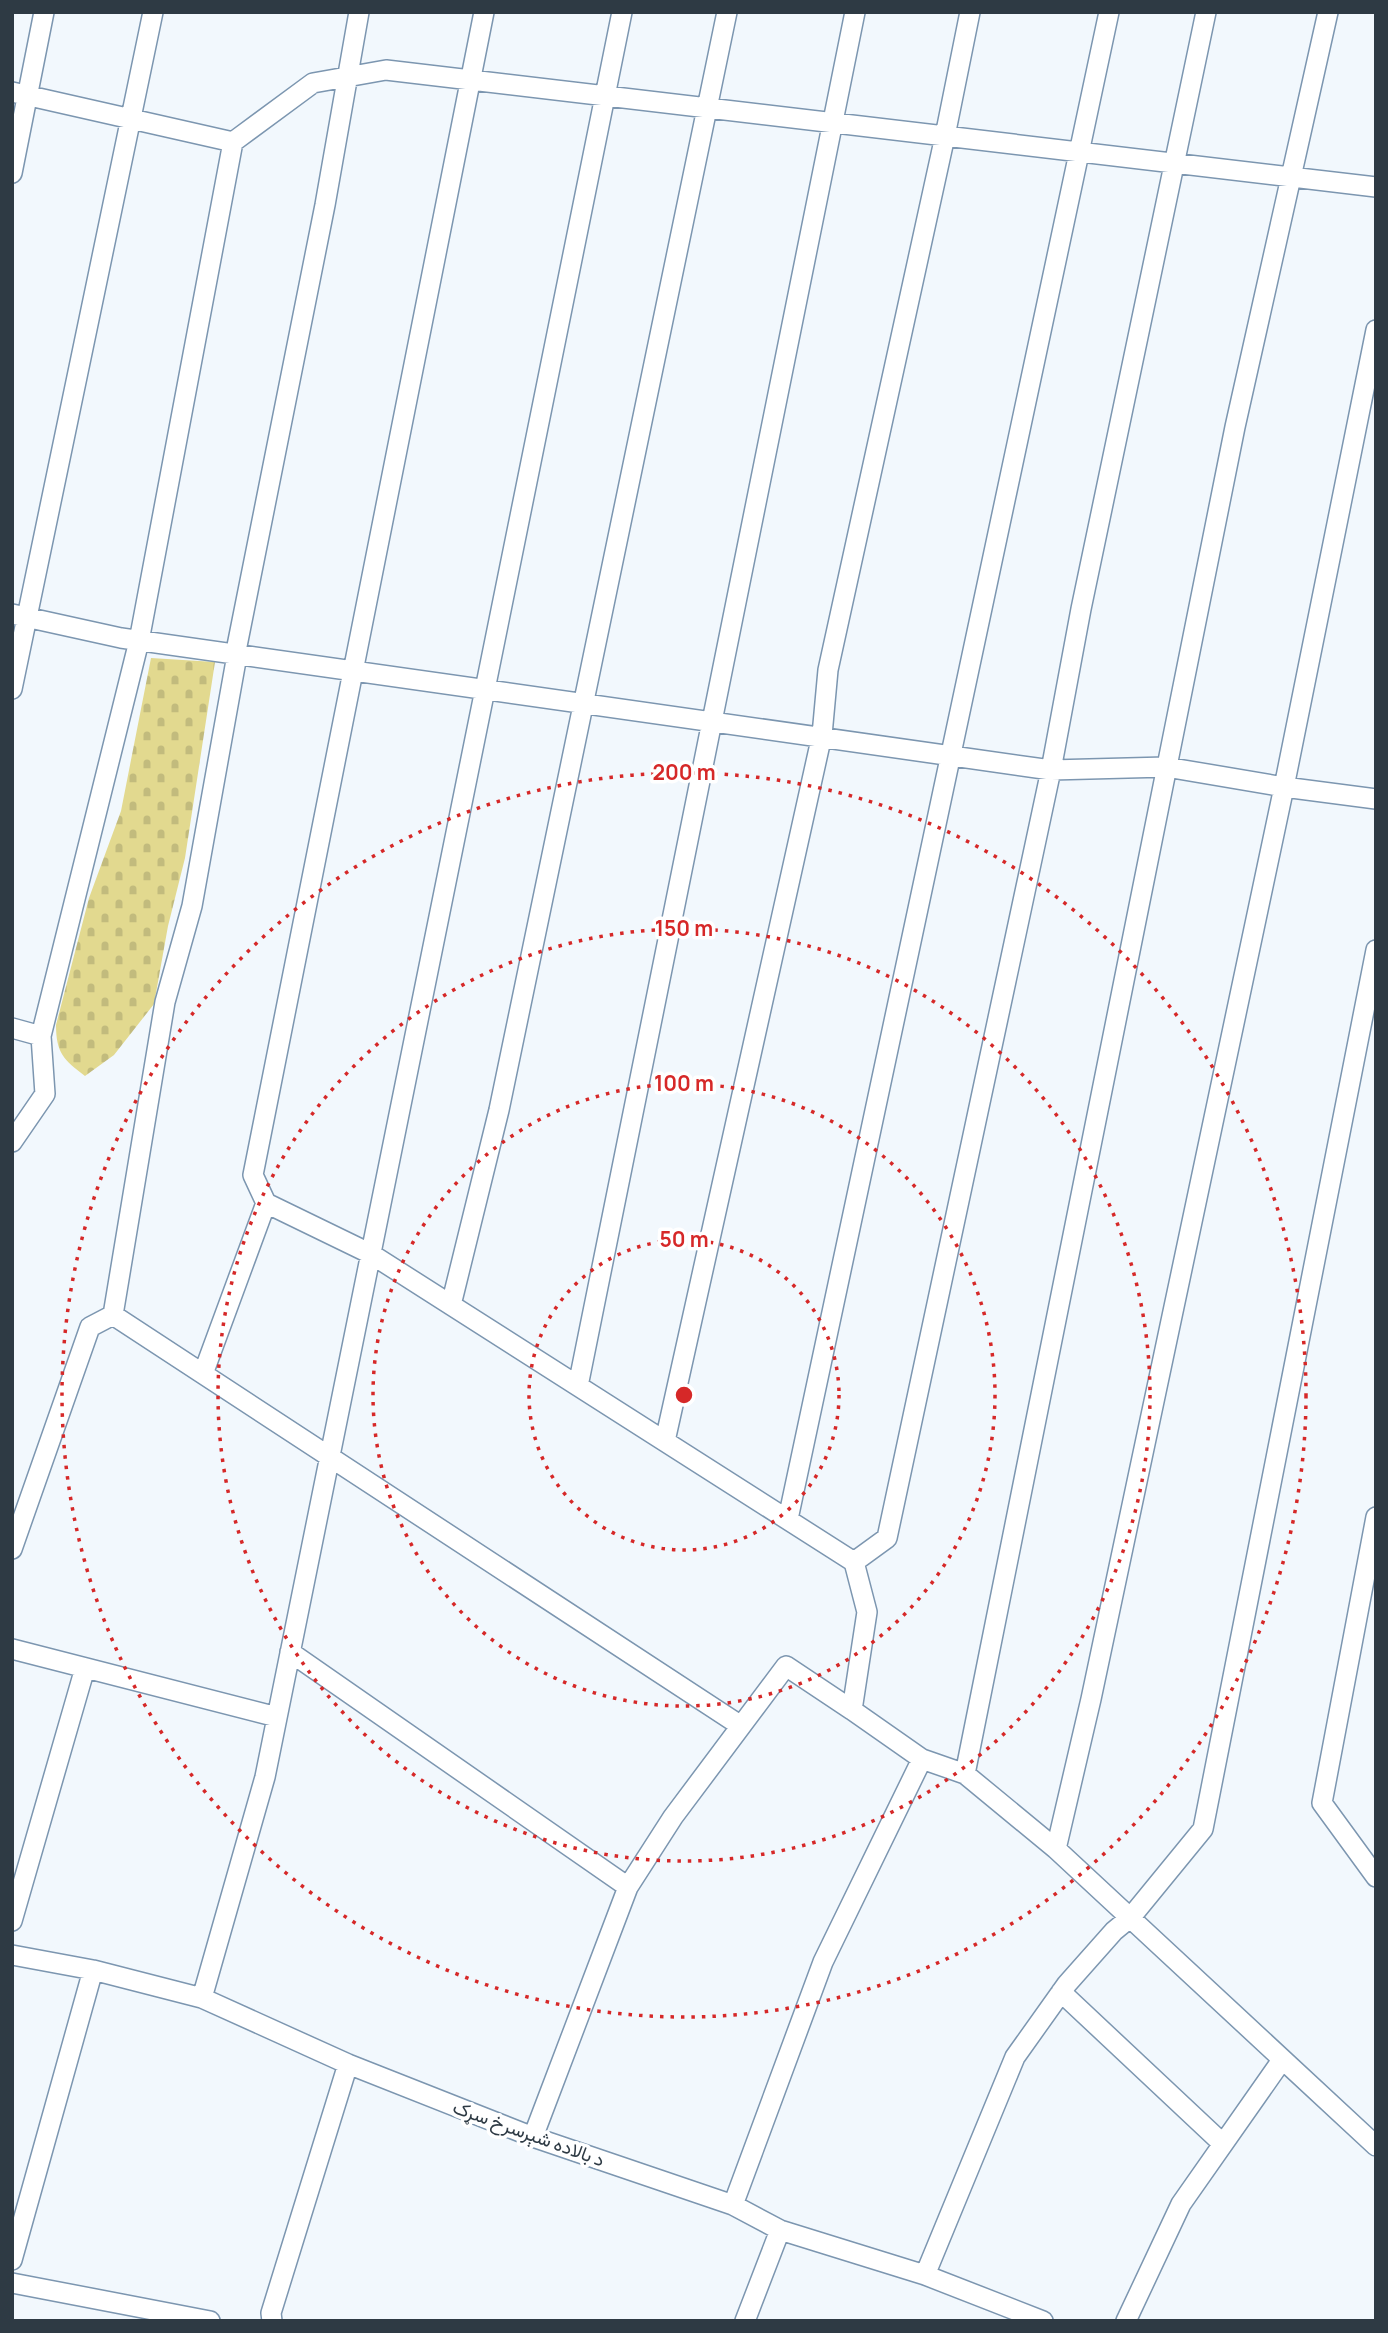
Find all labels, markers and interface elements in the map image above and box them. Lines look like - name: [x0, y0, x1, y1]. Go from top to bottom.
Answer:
- text: 200 m: [652, 758, 716, 786]
- text: 150 m: [655, 914, 713, 942]
- text: 100 m: [654, 1069, 714, 1097]
- text: 50 m: [659, 1225, 709, 1253]
- centre of rings: [672, 1383, 696, 1407]
- street label: د بالاده شېرسرخ سړک: [449, 2093, 608, 2173]

